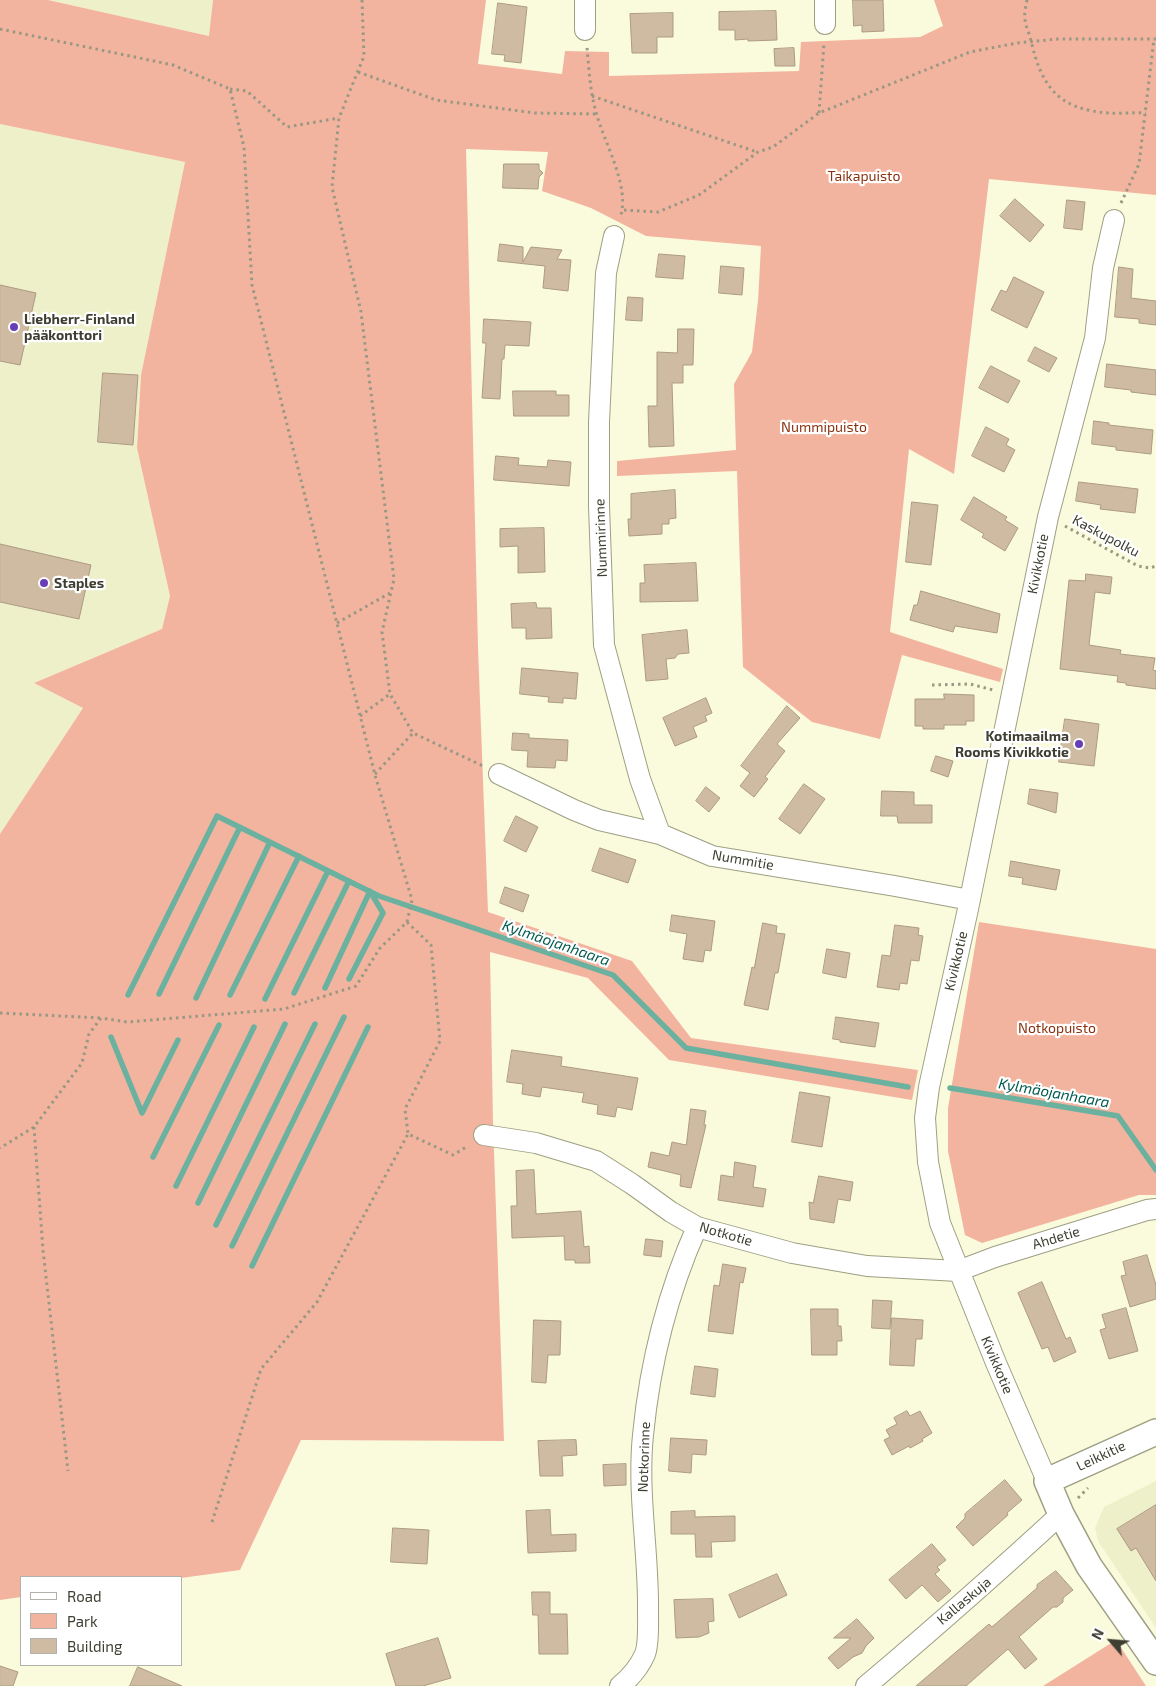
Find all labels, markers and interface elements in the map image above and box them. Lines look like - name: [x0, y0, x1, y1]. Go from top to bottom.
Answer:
- park label: Taikapuisto: [828, 168, 900, 184]
- place label: Liebherr-Finland pääkonttori: [24, 311, 135, 344]
- marker: Liebherr-Finland pääkonttori: [8, 321, 20, 333]
- park label: Nummipuisto: [781, 419, 867, 435]
- street label: Nummirinne: [591, 498, 611, 578]
- street label: Kaskupolku: [1070, 511, 1142, 561]
- street label: Kivikkotie: [1024, 532, 1052, 596]
- place label: Staples: [54, 575, 104, 591]
- marker: Staples: [38, 577, 50, 589]
- place label: Kotimaailma Rooms Kivikkotie: [955, 728, 1069, 760]
- marker: Kotimaailma Rooms Kivikkotie: [1073, 738, 1085, 750]
- street label: Nummitie: [711, 846, 775, 874]
- water label: Kylmäojanhaara: [500, 916, 612, 970]
- street label: Kivikkotie: [941, 929, 971, 993]
- park label: Notkopuisto: [1018, 1020, 1096, 1036]
- water label: Kylmäojanhaara: [997, 1074, 1111, 1112]
- street label: Notkotie: [698, 1218, 754, 1250]
- street label: Ahdetie: [1030, 1223, 1082, 1253]
- street label: Kivikkotie: [977, 1334, 1017, 1396]
- street label: Notkorinne: [634, 1421, 654, 1493]
- street label: Leikkitie: [1074, 1437, 1128, 1475]
- street label: Kallaskuja: [934, 1574, 994, 1628]
- legend: [20, 1576, 182, 1666]
- text: Road: [67, 1587, 102, 1605]
- text: Park: [67, 1612, 98, 1630]
- north arrow: [1086, 1616, 1136, 1666]
- text: N: [1087, 1626, 1107, 1642]
- text: Building: [67, 1637, 122, 1655]

